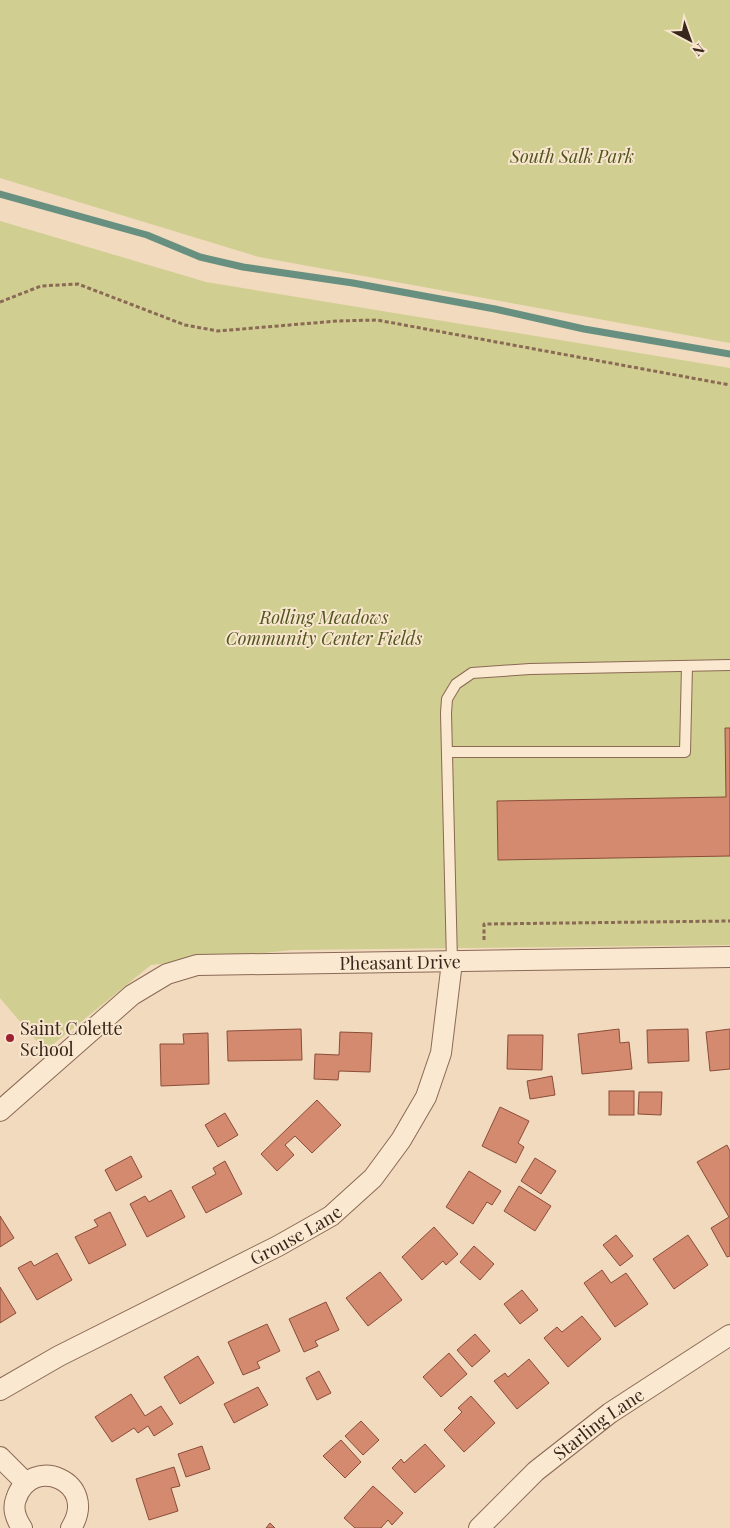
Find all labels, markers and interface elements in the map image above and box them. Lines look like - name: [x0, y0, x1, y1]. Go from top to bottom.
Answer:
- north arrow: [665, 15, 715, 65]
- text: N: [689, 40, 709, 61]
- park label: South Salk Park: [509, 144, 634, 168]
- park label: Rolling Meadows Community Center Fields: [226, 605, 422, 650]
- street label: Pheasant Drive: [339, 949, 461, 975]
- place label: Saint Colette School: [20, 1016, 123, 1061]
- marker: Saint Colette School: [4, 1032, 16, 1044]
- street label: Grouse Lane: [246, 1200, 347, 1270]
- street label: Starling Lane: [548, 1382, 648, 1465]

